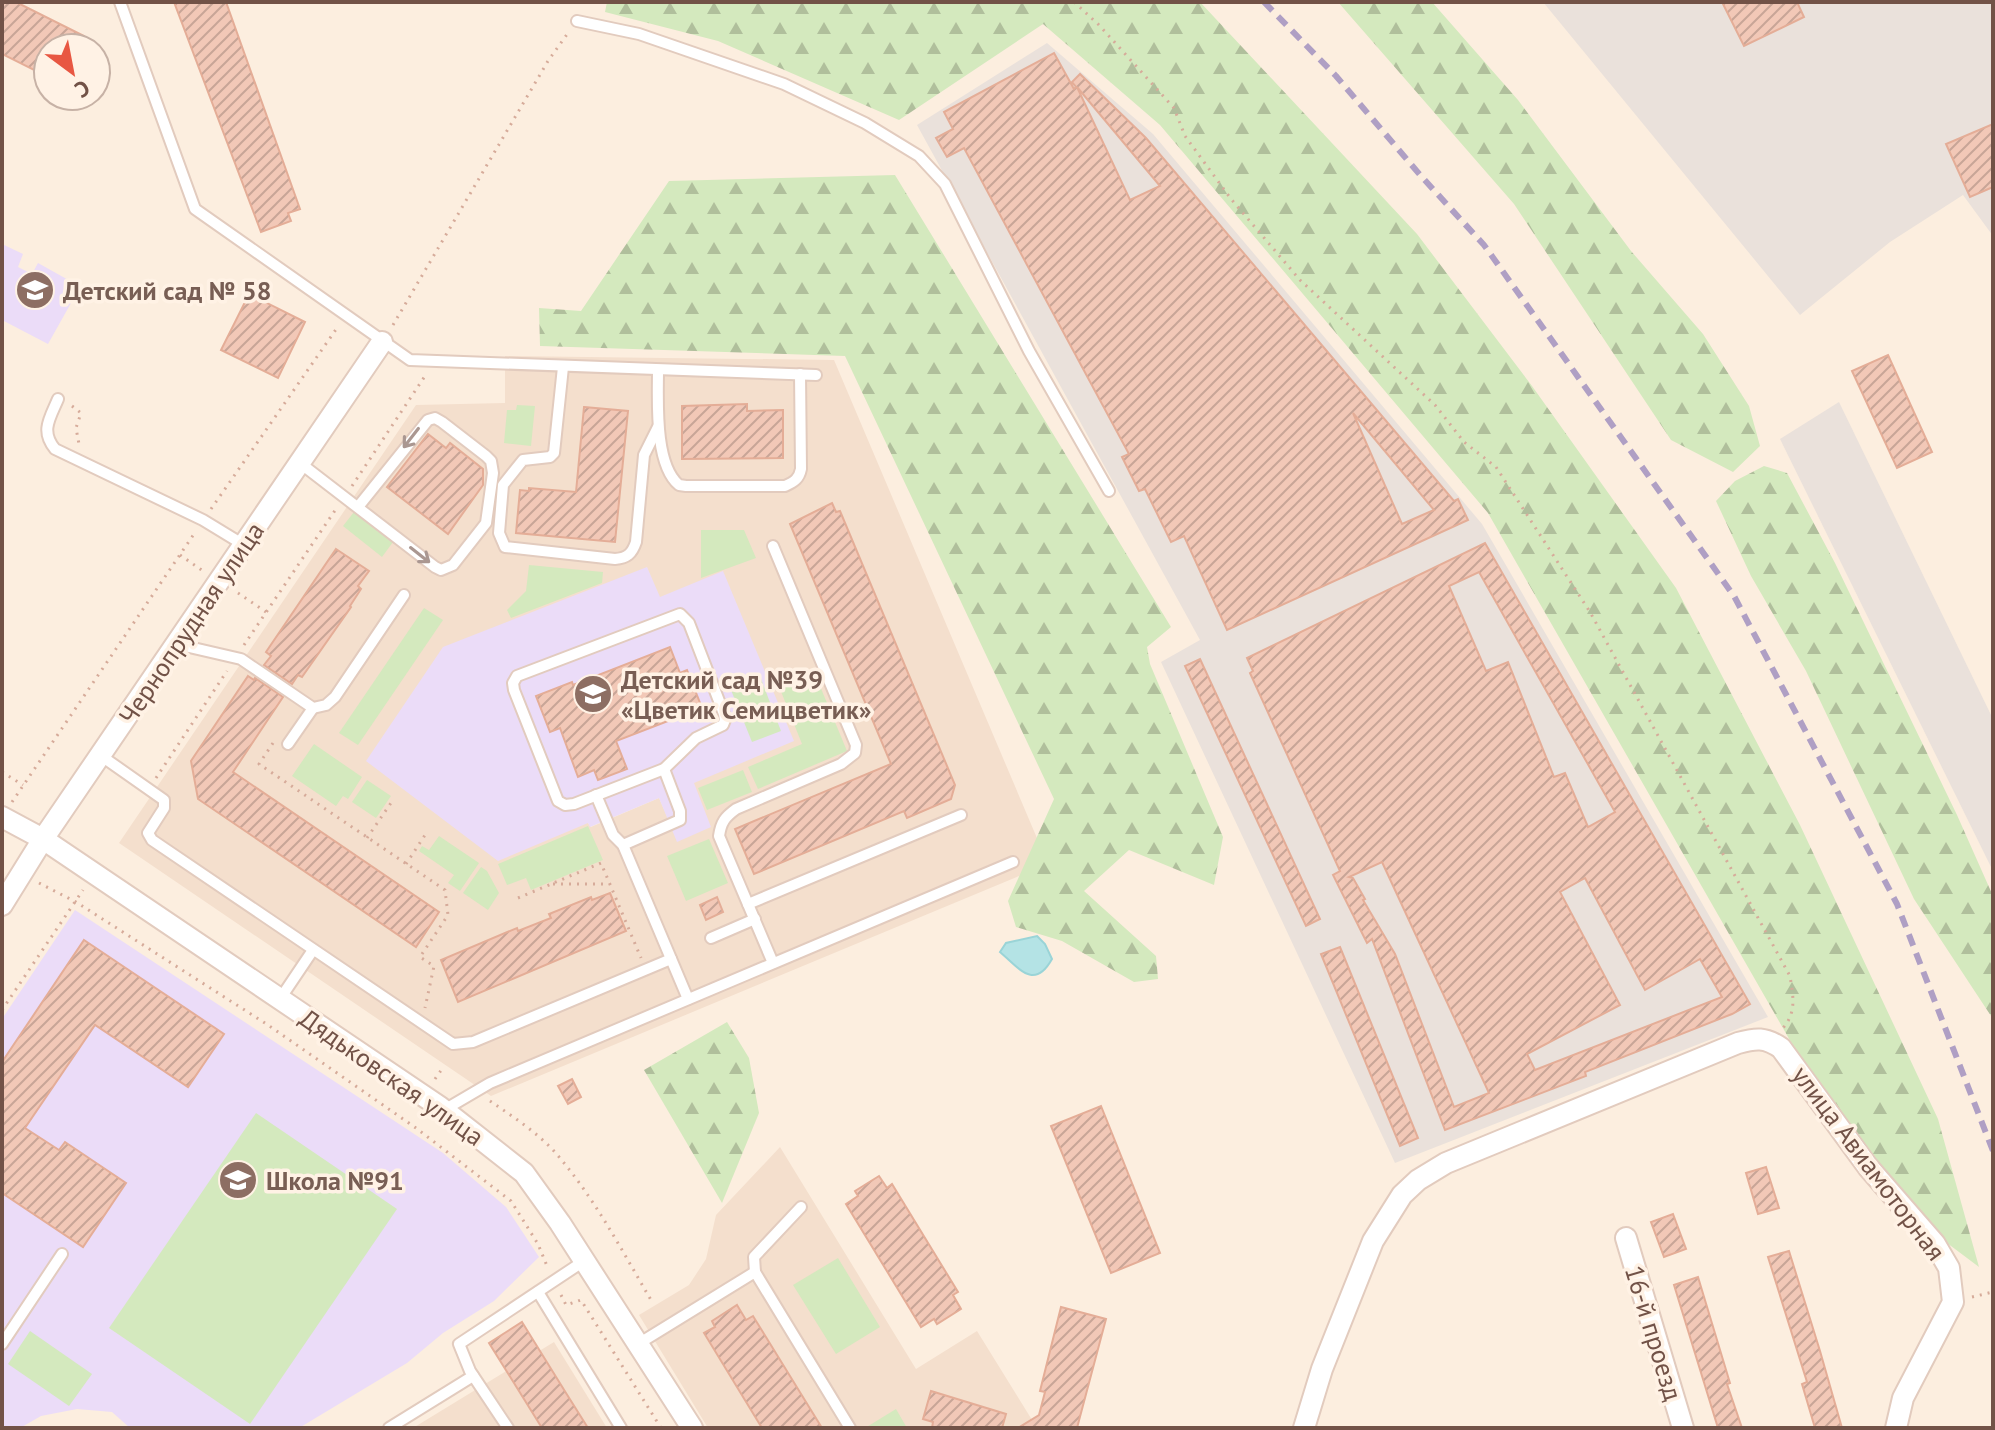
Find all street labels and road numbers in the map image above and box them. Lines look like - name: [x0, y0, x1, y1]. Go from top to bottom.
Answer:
- street label: Чернопрудная улица: [111, 516, 271, 730]
- street label: Дядьковская улица: [293, 1001, 491, 1153]
- street label: улица Авиамоторная: [1785, 1059, 1953, 1267]
- street label: 16-й проезд: [1618, 1261, 1690, 1405]

